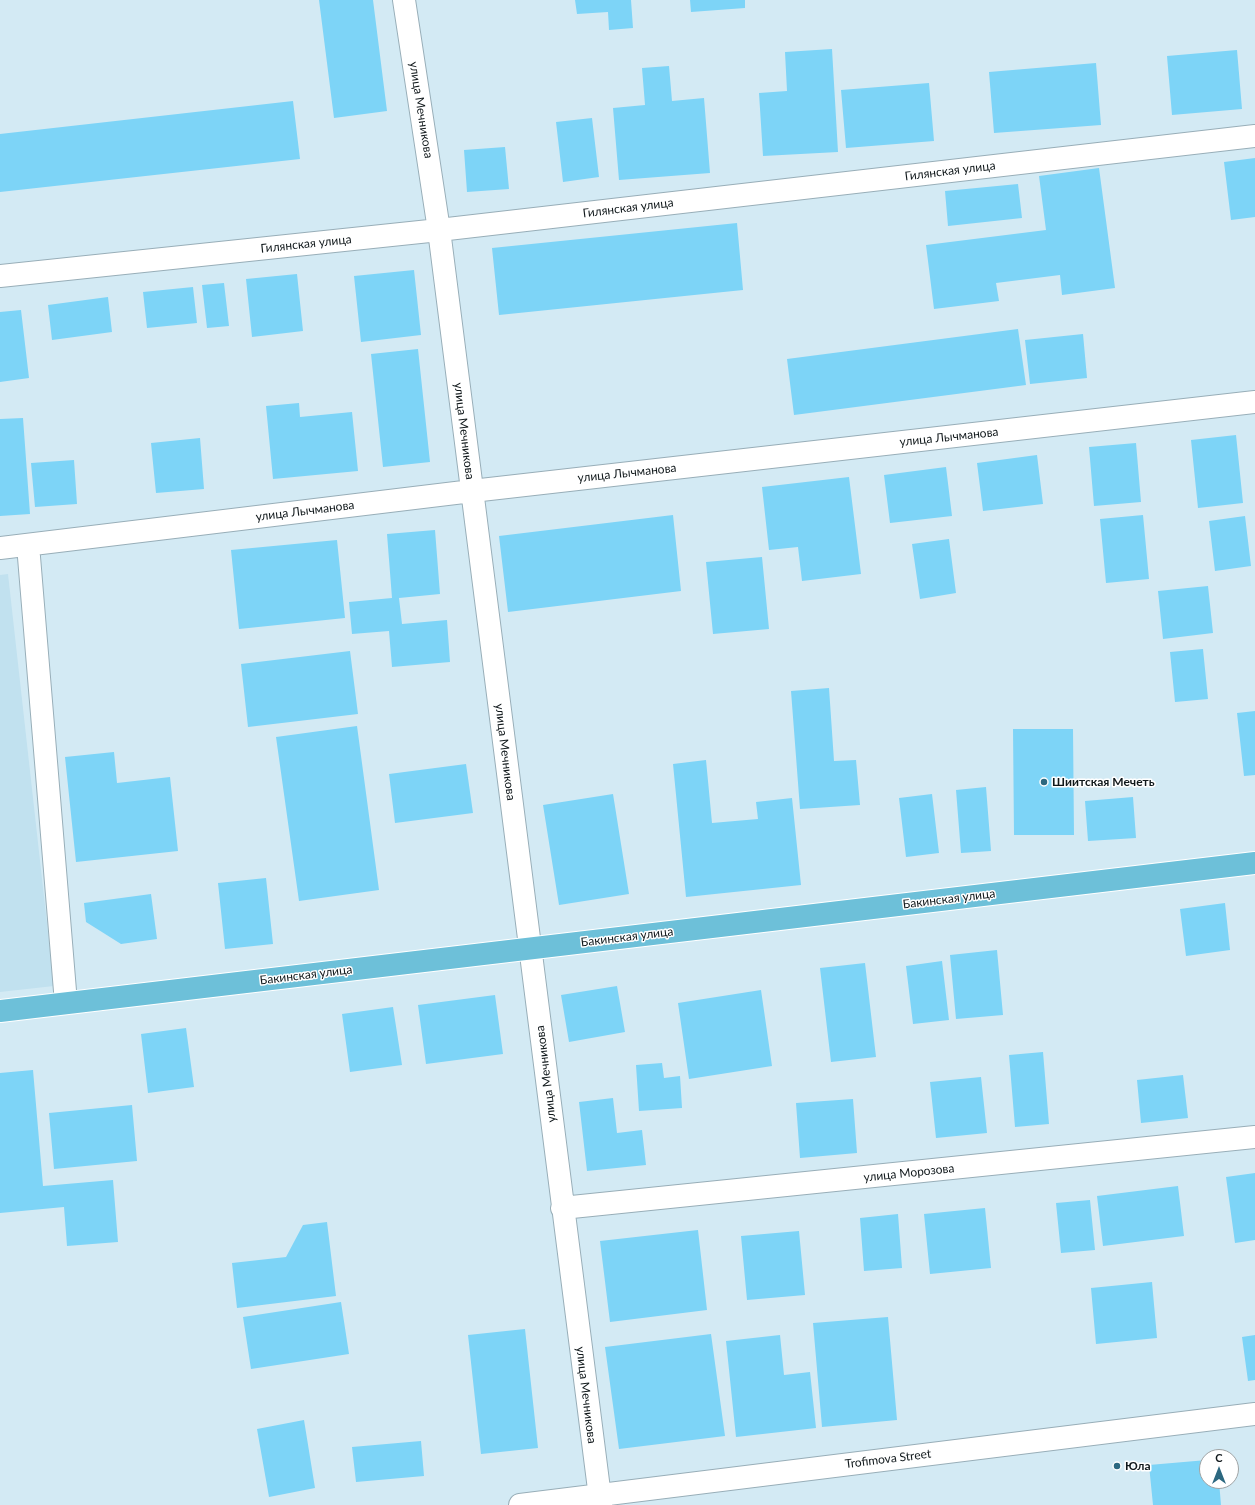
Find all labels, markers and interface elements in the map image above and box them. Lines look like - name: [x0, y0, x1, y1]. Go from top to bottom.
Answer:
- street label: улица Мечникова: [406, 61, 436, 159]
- street label: Гилянская улица: [904, 158, 996, 184]
- street label: Гилянская улица: [582, 195, 674, 221]
- street label: Гилянская улица: [260, 232, 352, 256]
- street label: улица Мечникова: [451, 382, 477, 480]
- street label: улица Лычманова: [899, 425, 999, 449]
- street label: улица Лычманова: [577, 461, 677, 485]
- street label: улица Лычманова: [255, 498, 355, 524]
- street label: улица Мечникова: [492, 703, 518, 801]
- place label: Шиитская Мечеть: [1052, 775, 1155, 789]
- marker: Шиитская Мечеть: [1039, 777, 1049, 787]
- street label: Бакинская улица: [902, 886, 996, 912]
- street label: Бакинская улица: [580, 924, 674, 950]
- street label: Бакинская улица: [259, 962, 353, 988]
- street label: улица Мечникова: [533, 1025, 559, 1123]
- street label: улица Морозова: [863, 1161, 955, 1185]
- street label: улица Мечникова: [573, 1346, 599, 1444]
- street label: Trofimova Street: [844, 1447, 932, 1471]
- north arrow: [1199, 1449, 1239, 1489]
- text: С: [1215, 1451, 1223, 1464]
- place label: Юла: [1125, 1459, 1150, 1473]
- marker: Юла: [1112, 1461, 1122, 1471]

